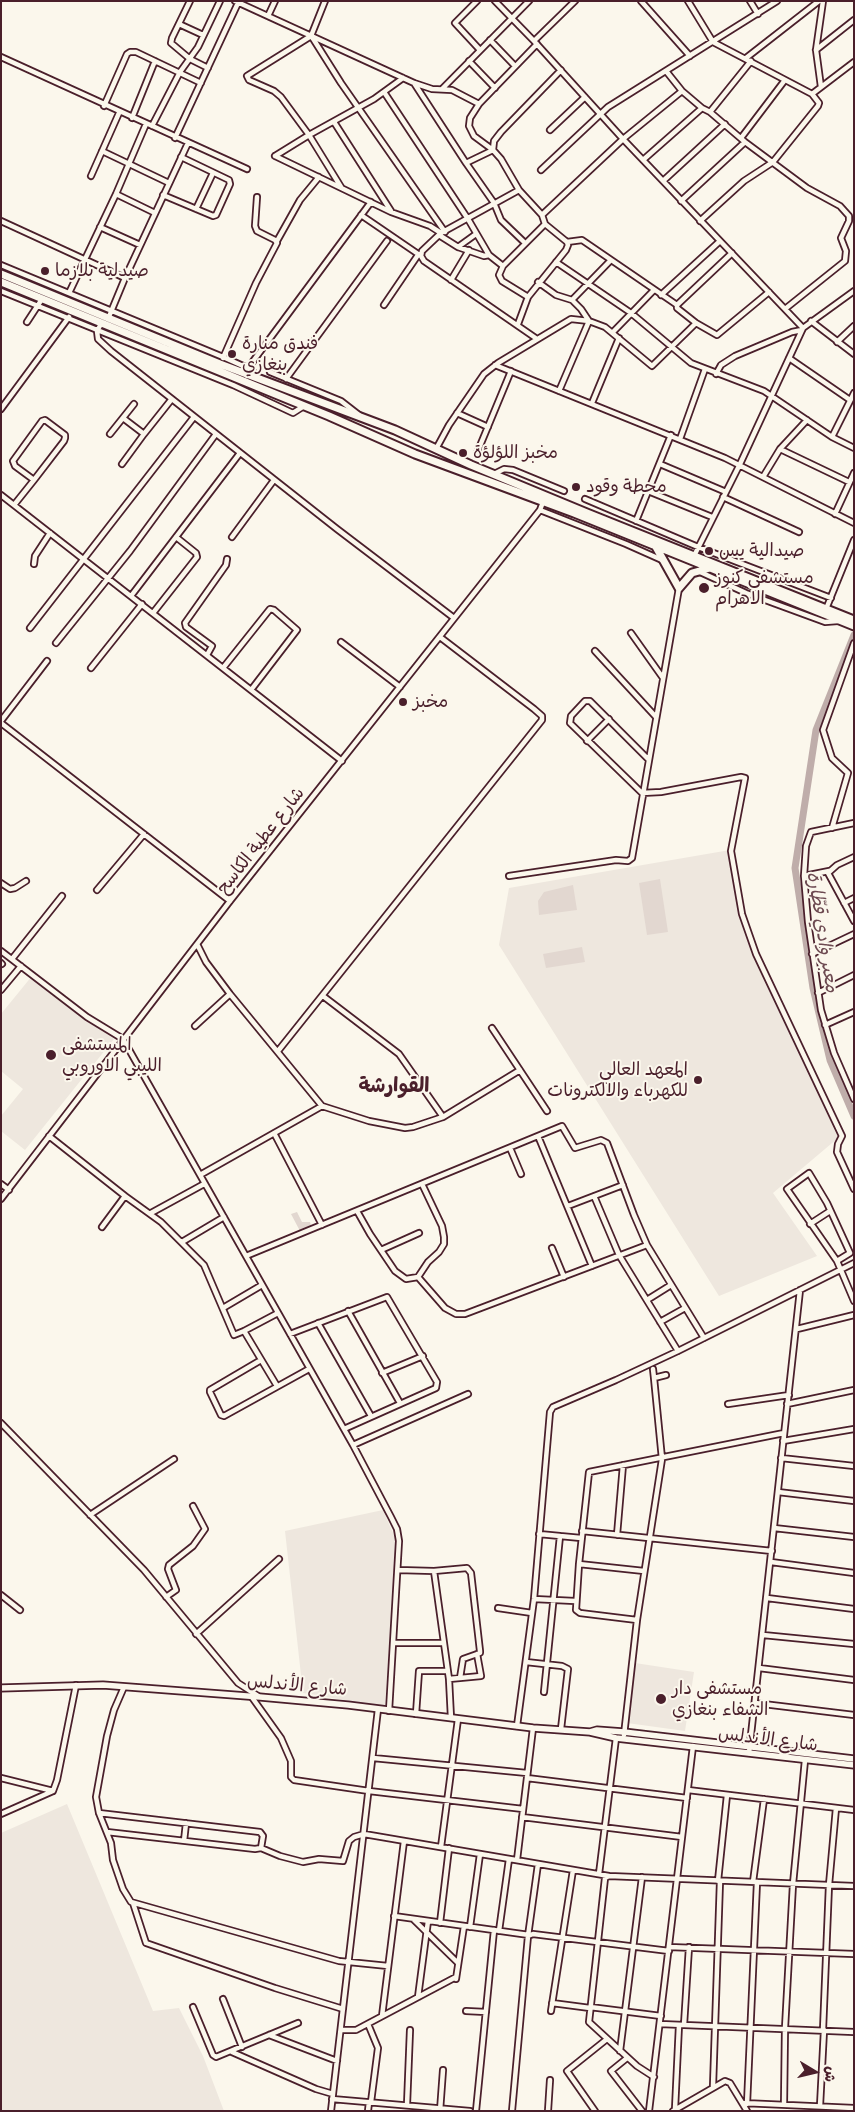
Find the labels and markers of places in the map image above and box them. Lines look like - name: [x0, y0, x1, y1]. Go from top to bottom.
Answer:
- place label: صيدلية بلازما: [55, 260, 149, 282]
- marker: صيدلية بلازما: [39, 265, 51, 277]
- place label: فندق منارة بنغازي: [242, 333, 318, 376]
- marker: فندق منارة بنغازي: [226, 348, 238, 360]
- place label: مخبز اللؤلؤة: [473, 442, 558, 464]
- marker: مخبز اللؤلؤة: [457, 447, 469, 459]
- place label: محطة وقود: [586, 476, 667, 498]
- marker: محطة وقود: [570, 481, 582, 493]
- place label: صيدالية يس: [719, 540, 804, 562]
- marker: صيدالية يس: [703, 545, 715, 557]
- place label: مستشفى كنوز الاهرام: [715, 567, 814, 610]
- marker: مستشفى كنوز الاهرام: [697, 581, 711, 595]
- place label: مخبز: [413, 691, 448, 713]
- marker: مخبز: [397, 696, 409, 708]
- place label: المستشفی الليبي الاوروبي: [62, 1034, 162, 1076]
- marker: المستشفی الليبي الاوروبي: [44, 1048, 58, 1062]
- place label: المعهد العالي للكهرباء والالكترونات: [547, 1059, 688, 1102]
- marker: المعهد العالي للكهرباء والالكترونات: [692, 1074, 704, 1086]
- place label: مستشفى دار الشفاء بنغازي: [672, 1678, 769, 1720]
- marker: مستشفى دار الشفاء بنغازي: [654, 1692, 668, 1706]

